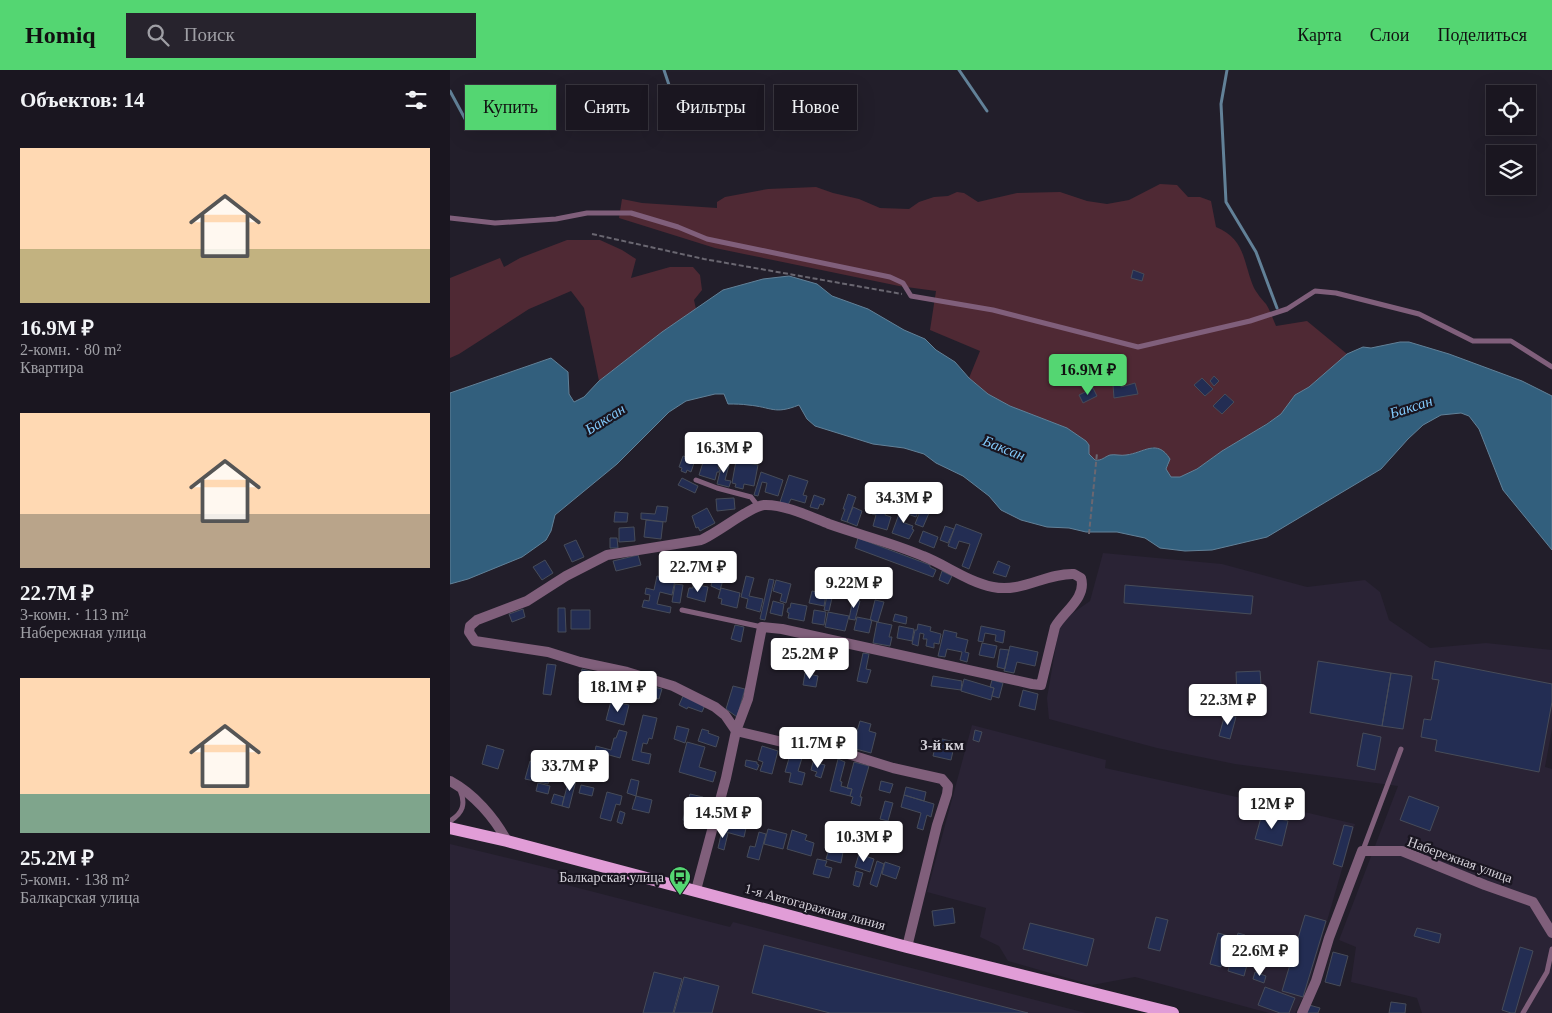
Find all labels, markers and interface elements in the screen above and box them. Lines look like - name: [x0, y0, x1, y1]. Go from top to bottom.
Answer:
- search box: [126, 13, 476, 58]
- icon: search: [144, 21, 172, 49]
- text: Homiq: [25, 22, 96, 48]
- text: Поиск: [184, 24, 235, 45]
- text: Карта: [1297, 25, 1342, 45]
- text: Слои: [1370, 25, 1409, 45]
- text: Поделиться: [1437, 25, 1527, 45]
- chip: Купить: [465, 85, 556, 130]
- chip: Снять: [566, 85, 648, 130]
- chip: Фильтры: [658, 85, 764, 130]
- chip: Новое: [774, 85, 857, 130]
- map controls: [1486, 85, 1536, 195]
- button: locate: [1486, 85, 1536, 135]
- icon: filters: [402, 86, 430, 114]
- text: Объектов: 14: [20, 88, 145, 112]
- button: layers: [1486, 145, 1536, 195]
- icon: home: [180, 181, 270, 271]
- text: 16.9M ₽: [20, 316, 94, 340]
- text: 2-комн. · 80 m²: [20, 341, 121, 358]
- pin: 16.9M ₽: [1042, 354, 1134, 396]
- text: Квартира: [20, 359, 84, 376]
- text: 16.9M ₽: [1060, 361, 1116, 378]
- water label: Баксан: [1387, 393, 1434, 422]
- water label: Баксан: [581, 401, 628, 438]
- pin: 16.3M ₽: [678, 432, 770, 474]
- water label: Баксан: [980, 432, 1027, 464]
- text: 16.3M ₽: [696, 439, 752, 456]
- icon: home: [180, 446, 270, 536]
- pin: 34.3M ₽: [858, 482, 950, 524]
- text: 34.3M ₽: [876, 489, 932, 506]
- pin: 22.7M ₽: [652, 550, 744, 593]
- text: 22.7M ₽: [670, 558, 726, 575]
- pin: 9.22M ₽: [808, 566, 900, 609]
- text: 9.22M ₽: [826, 574, 882, 591]
- text: 22.7M ₽: [20, 581, 94, 605]
- text: 3-комн. · 113 m²: [20, 606, 129, 623]
- text: Набережная улица: [20, 624, 146, 641]
- pin: 25.2M ₽: [764, 638, 856, 680]
- text: 25.2M ₽: [782, 645, 838, 662]
- pin: 18.1M ₽: [572, 670, 664, 713]
- text: 18.1M ₽: [590, 678, 646, 695]
- pin: 22.3M ₽: [1182, 684, 1274, 726]
- text: 22.3M ₽: [1200, 691, 1256, 708]
- icon: home: [180, 711, 270, 801]
- pin: 11.7M ₽: [772, 726, 864, 769]
- text: 11.7M ₽: [790, 734, 846, 751]
- district label: 3-й км: [920, 737, 964, 753]
- pin: 33.7M ₽: [524, 750, 616, 792]
- text: 33.7M ₽: [542, 757, 598, 774]
- pin: 12M ₽: [1237, 788, 1307, 830]
- text: 12M ₽: [1250, 795, 1294, 812]
- pin: 14.5M ₽: [677, 796, 769, 839]
- text: 14.5M ₽: [695, 804, 751, 821]
- pin: 10.3M ₽: [818, 820, 910, 863]
- text: 10.3M ₽: [836, 828, 892, 845]
- street label: Набережная улица: [1405, 834, 1515, 886]
- text: 25.2M ₽: [20, 846, 94, 870]
- bus stop icon: Балкарская улица: [668, 865, 692, 896]
- place label: Балкарская улица: [559, 870, 665, 885]
- text: 5-комн. · 138 m²: [20, 871, 129, 888]
- street label: 1-я Автогаражная линия: [743, 881, 888, 933]
- text: Балкарская улица: [20, 889, 140, 906]
- pin: 22.6M ₽: [1214, 934, 1306, 977]
- text: 22.6M ₽: [1232, 942, 1288, 959]

